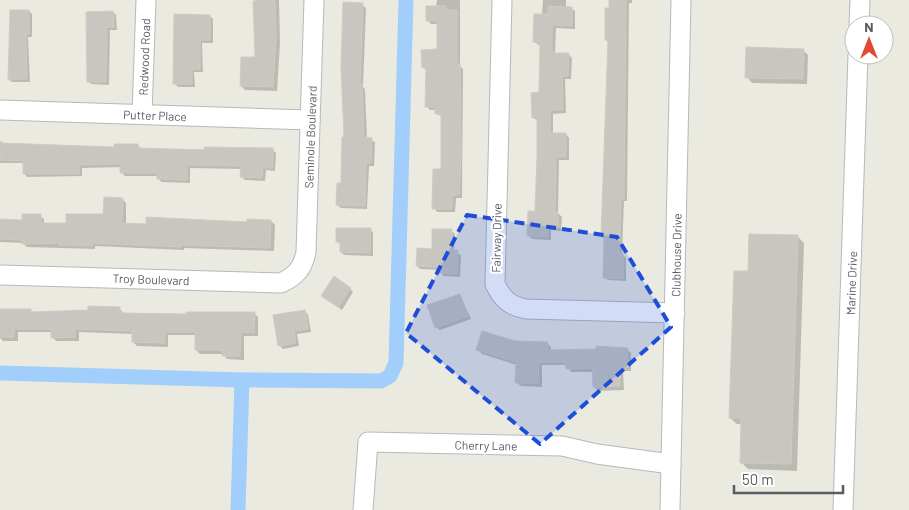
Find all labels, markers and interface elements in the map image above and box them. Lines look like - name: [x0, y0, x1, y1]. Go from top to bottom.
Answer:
- north arrow: [844, 15, 894, 65]
- street label: Redwood Road: [136, 18, 152, 96]
- text: N: [864, 18, 874, 35]
- street label: Seminole Boulevard: [301, 85, 319, 189]
- street label: Putter Place: [123, 107, 187, 123]
- street label: Fairway Drive: [488, 203, 504, 273]
- street label: Clubhouse Drive: [668, 213, 684, 297]
- street label: Marine Drive: [843, 251, 859, 315]
- street label: Troy Boulevard: [112, 271, 190, 287]
- street label: Cherry Lane: [454, 437, 518, 453]
- scale bar: [734, 462, 843, 494]
- text: 50 m: [742, 470, 774, 488]

